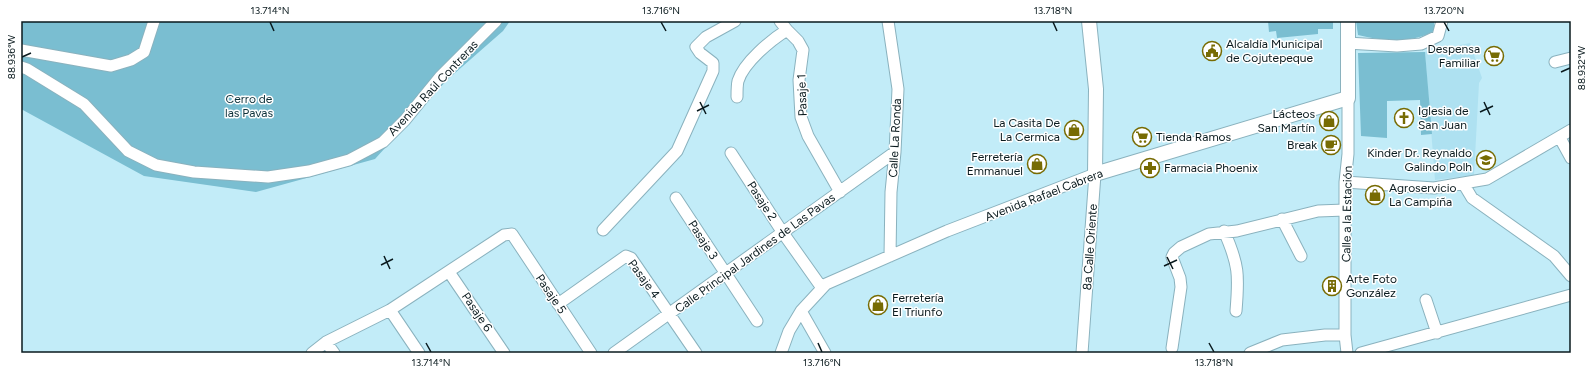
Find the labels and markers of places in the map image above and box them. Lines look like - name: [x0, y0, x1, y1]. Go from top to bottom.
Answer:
- place label: Alcaldía Municipal de Cojutepeque: [1226, 37, 1322, 65]
- public building icon: Alcaldía Municipal de Cojutepeque: [1201, 40, 1223, 62]
- place label: Despensa Familiar: [1428, 42, 1480, 70]
- supermarket icon: Despensa Familiar: [1483, 45, 1505, 67]
- place label: Iglesia de San Juan: [1418, 104, 1469, 132]
- place label: Lácteos San Martín: [1258, 107, 1315, 135]
- church icon: Iglesia de San Juan: [1393, 107, 1415, 129]
- shop icon: Lácteos San Martín: [1318, 110, 1340, 132]
- place label: La Casita De La Cermica: [993, 116, 1060, 144]
- shop icon: La Casita De La Cermica: [1063, 119, 1085, 141]
- supermarket icon: Tienda Ramos: [1131, 126, 1153, 148]
- place label: Tienda Ramos: [1156, 130, 1232, 144]
- cafe icon: Break: [1320, 134, 1342, 156]
- place label: Break: [1287, 138, 1317, 152]
- place label: Kinder Dr. Reynaldo Galindo Polh: [1367, 146, 1472, 174]
- school or university icon: Kinder Dr. Reynaldo Galindo Polh: [1475, 149, 1497, 171]
- place label: Ferretería Emmanuel: [967, 150, 1023, 178]
- shop icon: Ferretería Emmanuel: [1026, 153, 1048, 175]
- pharmacy icon: Farmacia Phoenix: [1139, 157, 1161, 179]
- place label: Farmacia Phoenix: [1164, 161, 1258, 175]
- place label: Agroservicio La Campiña: [1389, 181, 1457, 209]
- shop icon: Agroservicio La Campiña: [1364, 184, 1386, 206]
- place label: Arte Foto González: [1346, 272, 1397, 300]
- building icon: Arte Foto González: [1321, 275, 1343, 297]
- place label: Ferretería El Triunfo: [892, 291, 944, 319]
- shop icon: Ferretería El Triunfo: [867, 294, 889, 316]

